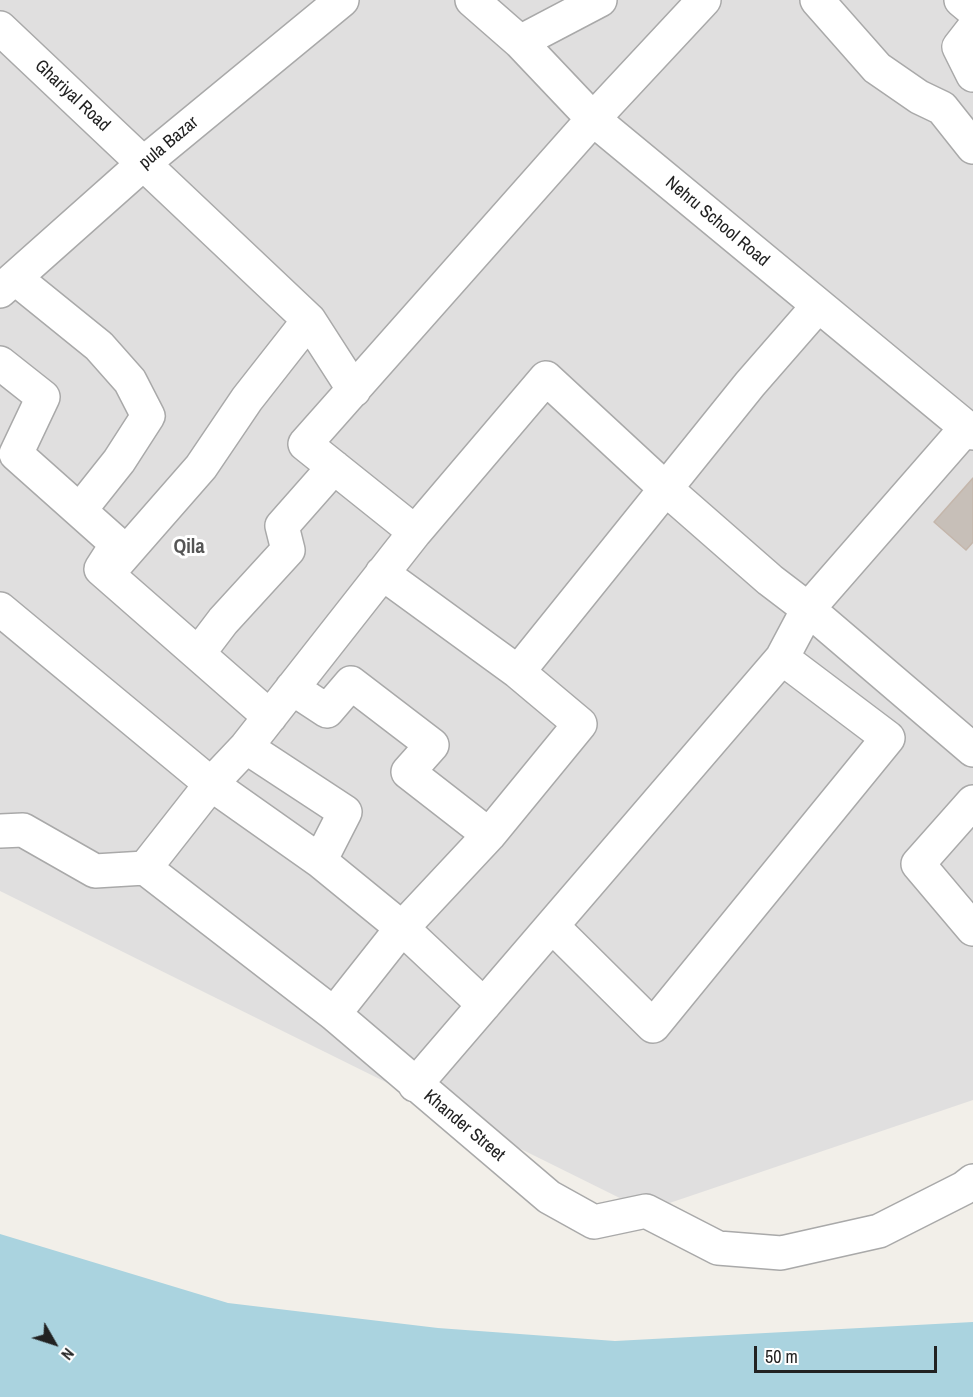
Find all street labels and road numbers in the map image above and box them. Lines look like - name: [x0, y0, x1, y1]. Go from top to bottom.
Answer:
- street label: Ghariyal Road: [30, 56, 114, 136]
- street label: pula Bazar: [135, 112, 203, 174]
- street label: Nehru School Road: [661, 172, 773, 272]
- street label: Khander Street: [419, 1086, 509, 1166]

